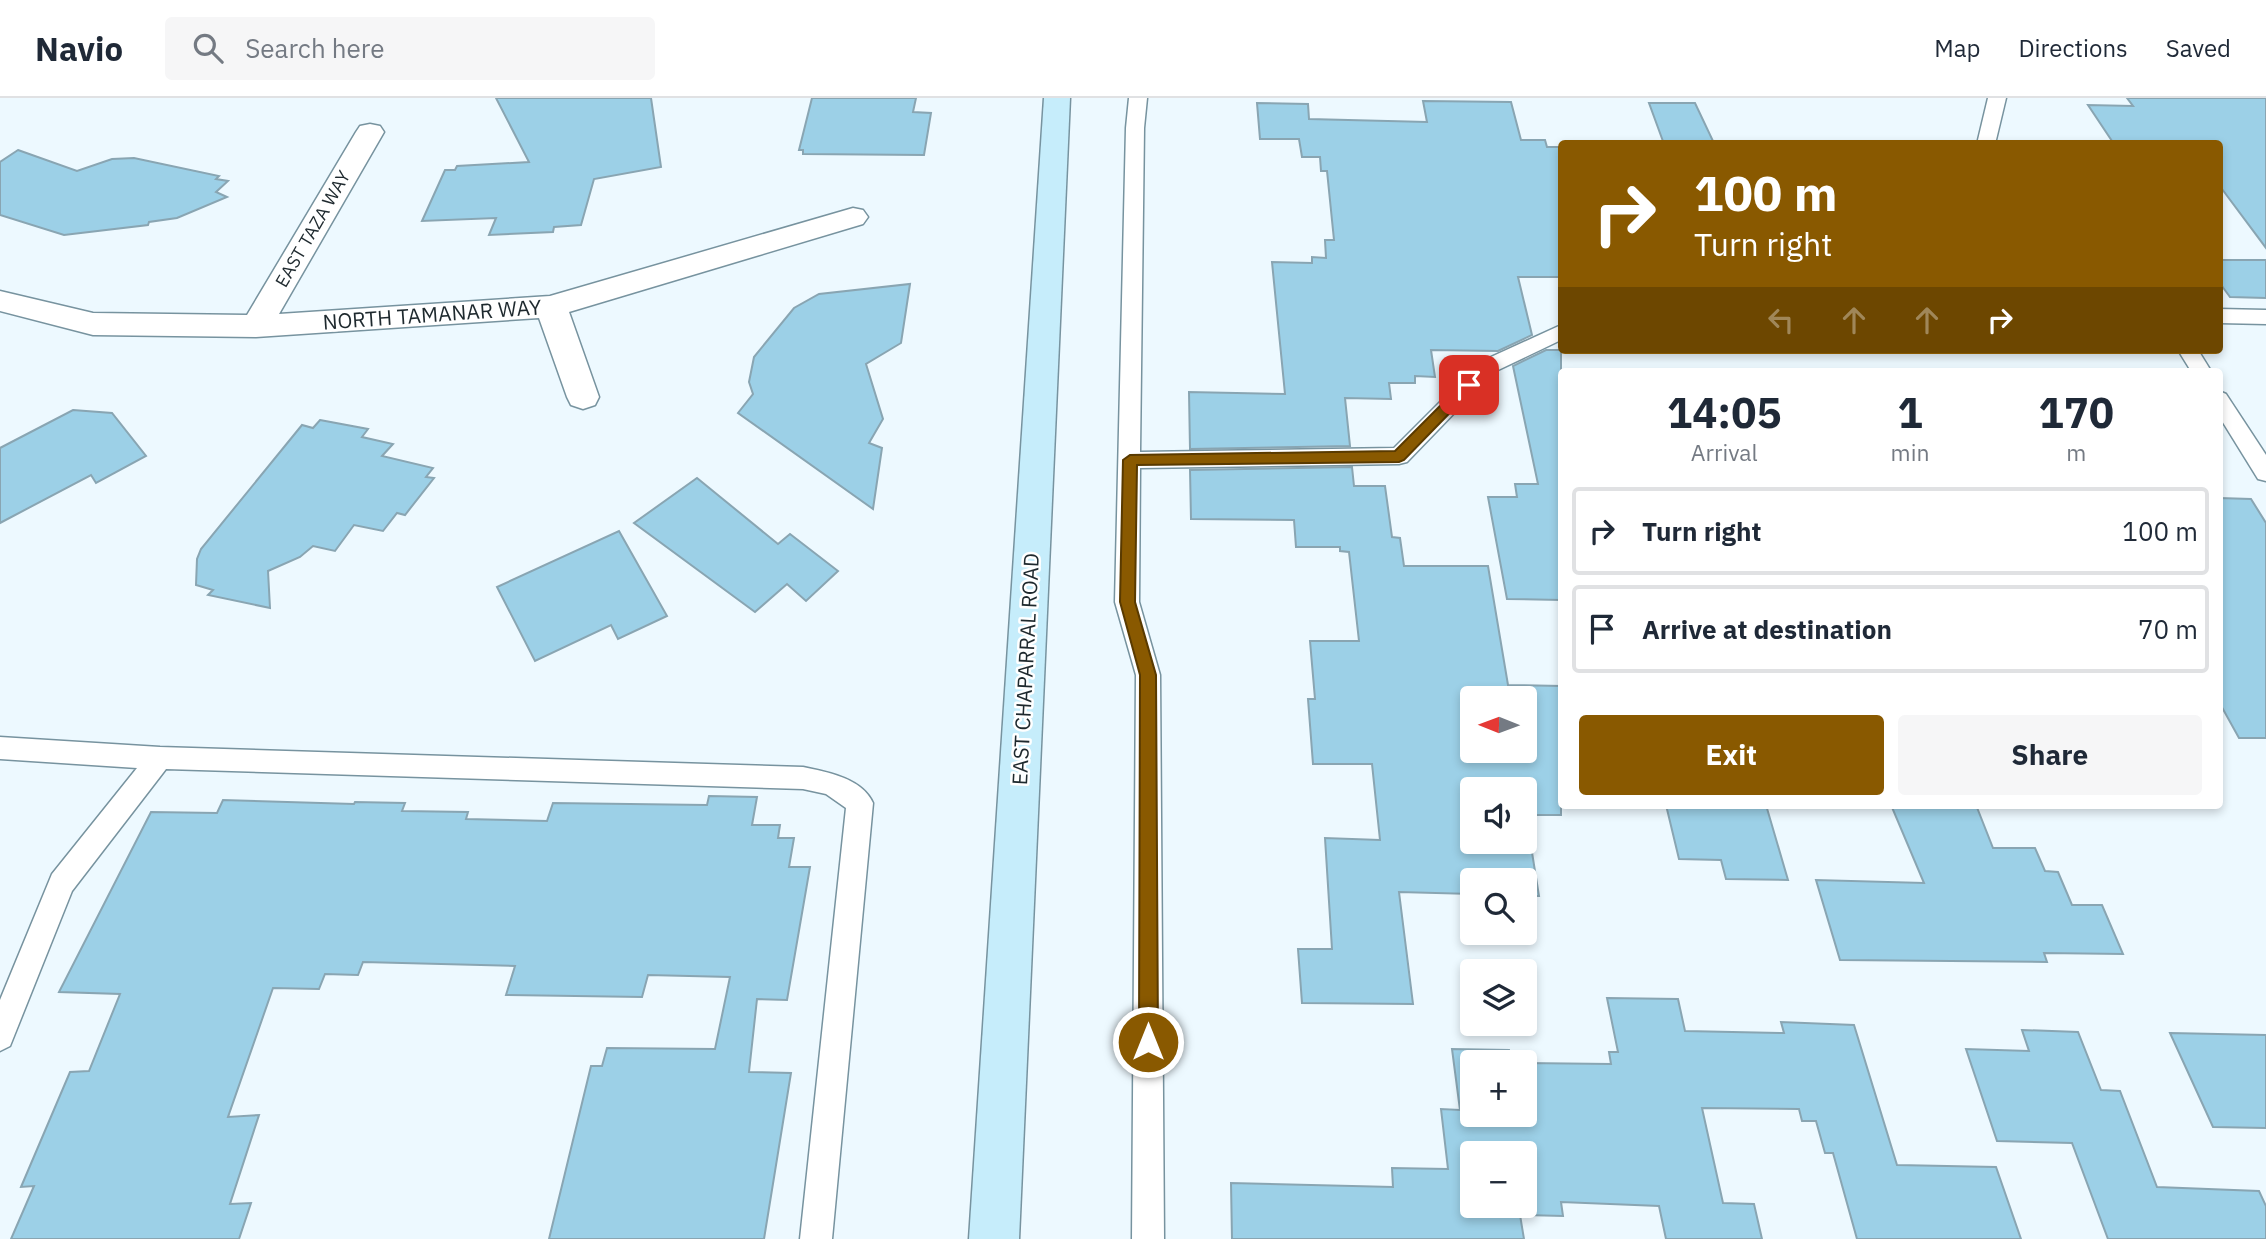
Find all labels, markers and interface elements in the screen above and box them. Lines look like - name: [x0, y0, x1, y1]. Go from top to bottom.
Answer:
- search box: [165, 17, 655, 80]
- text: Navio: [35, 27, 123, 70]
- icon: search: [189, 29, 227, 67]
- text: Search here: [245, 31, 385, 65]
- text: Map: [1934, 32, 1980, 64]
- text: Directions: [2018, 32, 2128, 64]
- text: Saved: [2166, 32, 2231, 64]
- text: 100 m: [1694, 161, 1838, 224]
- street label: EAST TAZA WAY: [270, 166, 355, 291]
- icon: right: [1579, 168, 1670, 259]
- text: Turn right: [1694, 223, 1832, 265]
- street label: NORTH TAMANAR WAY: [322, 292, 543, 336]
- icon: left: [1762, 301, 1800, 339]
- icon: ahead: [1835, 301, 1873, 339]
- icon: ahead: [1908, 301, 1946, 339]
- icon: right: [1981, 301, 2019, 339]
- pin: [1439, 355, 1499, 415]
- icon: arrive: [1450, 366, 1488, 404]
- text: 14:05: [1667, 385, 1782, 440]
- text: 1: [1897, 385, 1923, 440]
- text: 170: [2038, 385, 2114, 440]
- text: Arrival: [1691, 437, 1758, 467]
- text: min: [1891, 437, 1929, 467]
- text: m: [2066, 437, 2086, 467]
- icon: right: [1583, 512, 1621, 550]
- text: Turn right: [1642, 514, 1761, 548]
- text: 100 m: [2122, 514, 2198, 548]
- street label: EAST CHAPARRAL ROAD: [1005, 552, 1045, 786]
- icon: arrive: [1583, 610, 1621, 648]
- text: Arrive at destination: [1642, 612, 1892, 646]
- text: 70 m: [2138, 612, 2198, 646]
- north arrow: [1460, 686, 1536, 763]
- map controls: [1460, 686, 1537, 1218]
- button: Exit: [1579, 715, 1884, 795]
- button: Share: [1898, 715, 2202, 795]
- button: sound: [1460, 777, 1537, 854]
- button: search: [1460, 868, 1537, 945]
- button: layers: [1460, 959, 1537, 1036]
- position arrow: [1111, 1005, 1185, 1079]
- button: +: [1460, 1050, 1537, 1127]
- button: −: [1460, 1141, 1537, 1218]

